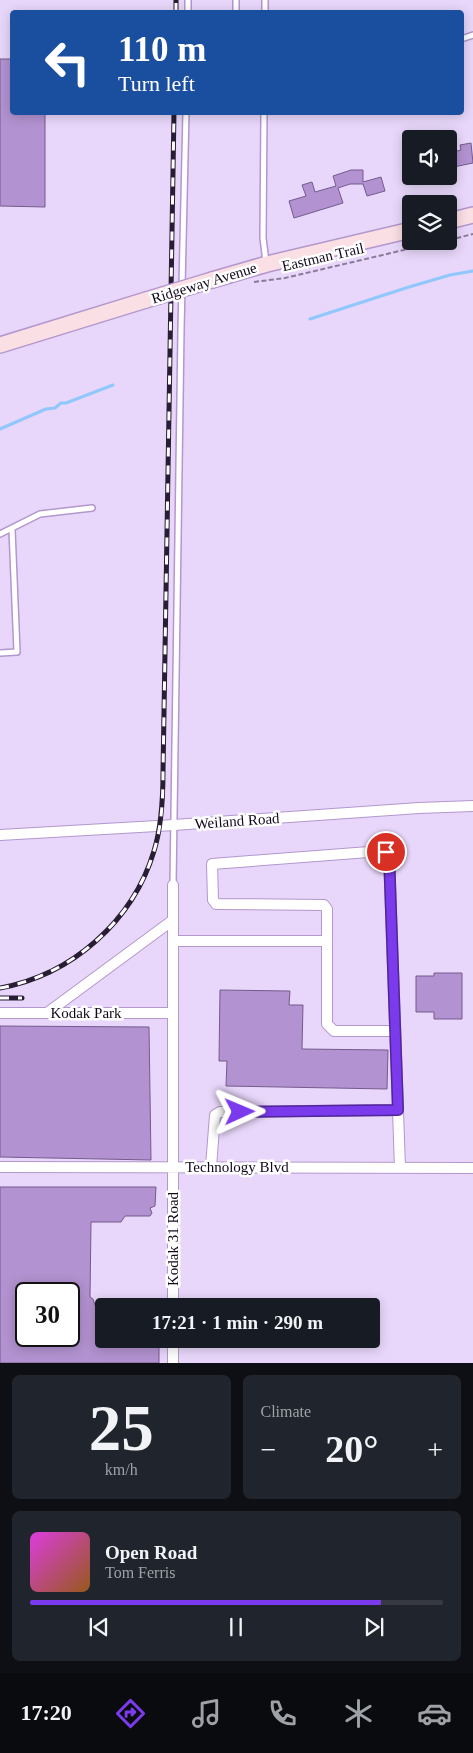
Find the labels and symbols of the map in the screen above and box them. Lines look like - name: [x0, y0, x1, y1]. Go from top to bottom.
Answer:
- street label: Eastman Trail: [280, 240, 366, 274]
- street label: Ridgeway Avenue: [149, 259, 259, 307]
- street label: Weiland Road: [194, 810, 280, 832]
- pin: [365, 831, 407, 873]
- street label: Kodak Park: [50, 1005, 122, 1021]
- position arrow: [213, 1085, 265, 1137]
- street label: Technology Blvd: [185, 1159, 289, 1175]
- street label: Kodak 31 Road: [165, 1191, 181, 1286]
- speed limit sign: 30: [15, 1282, 80, 1347]

